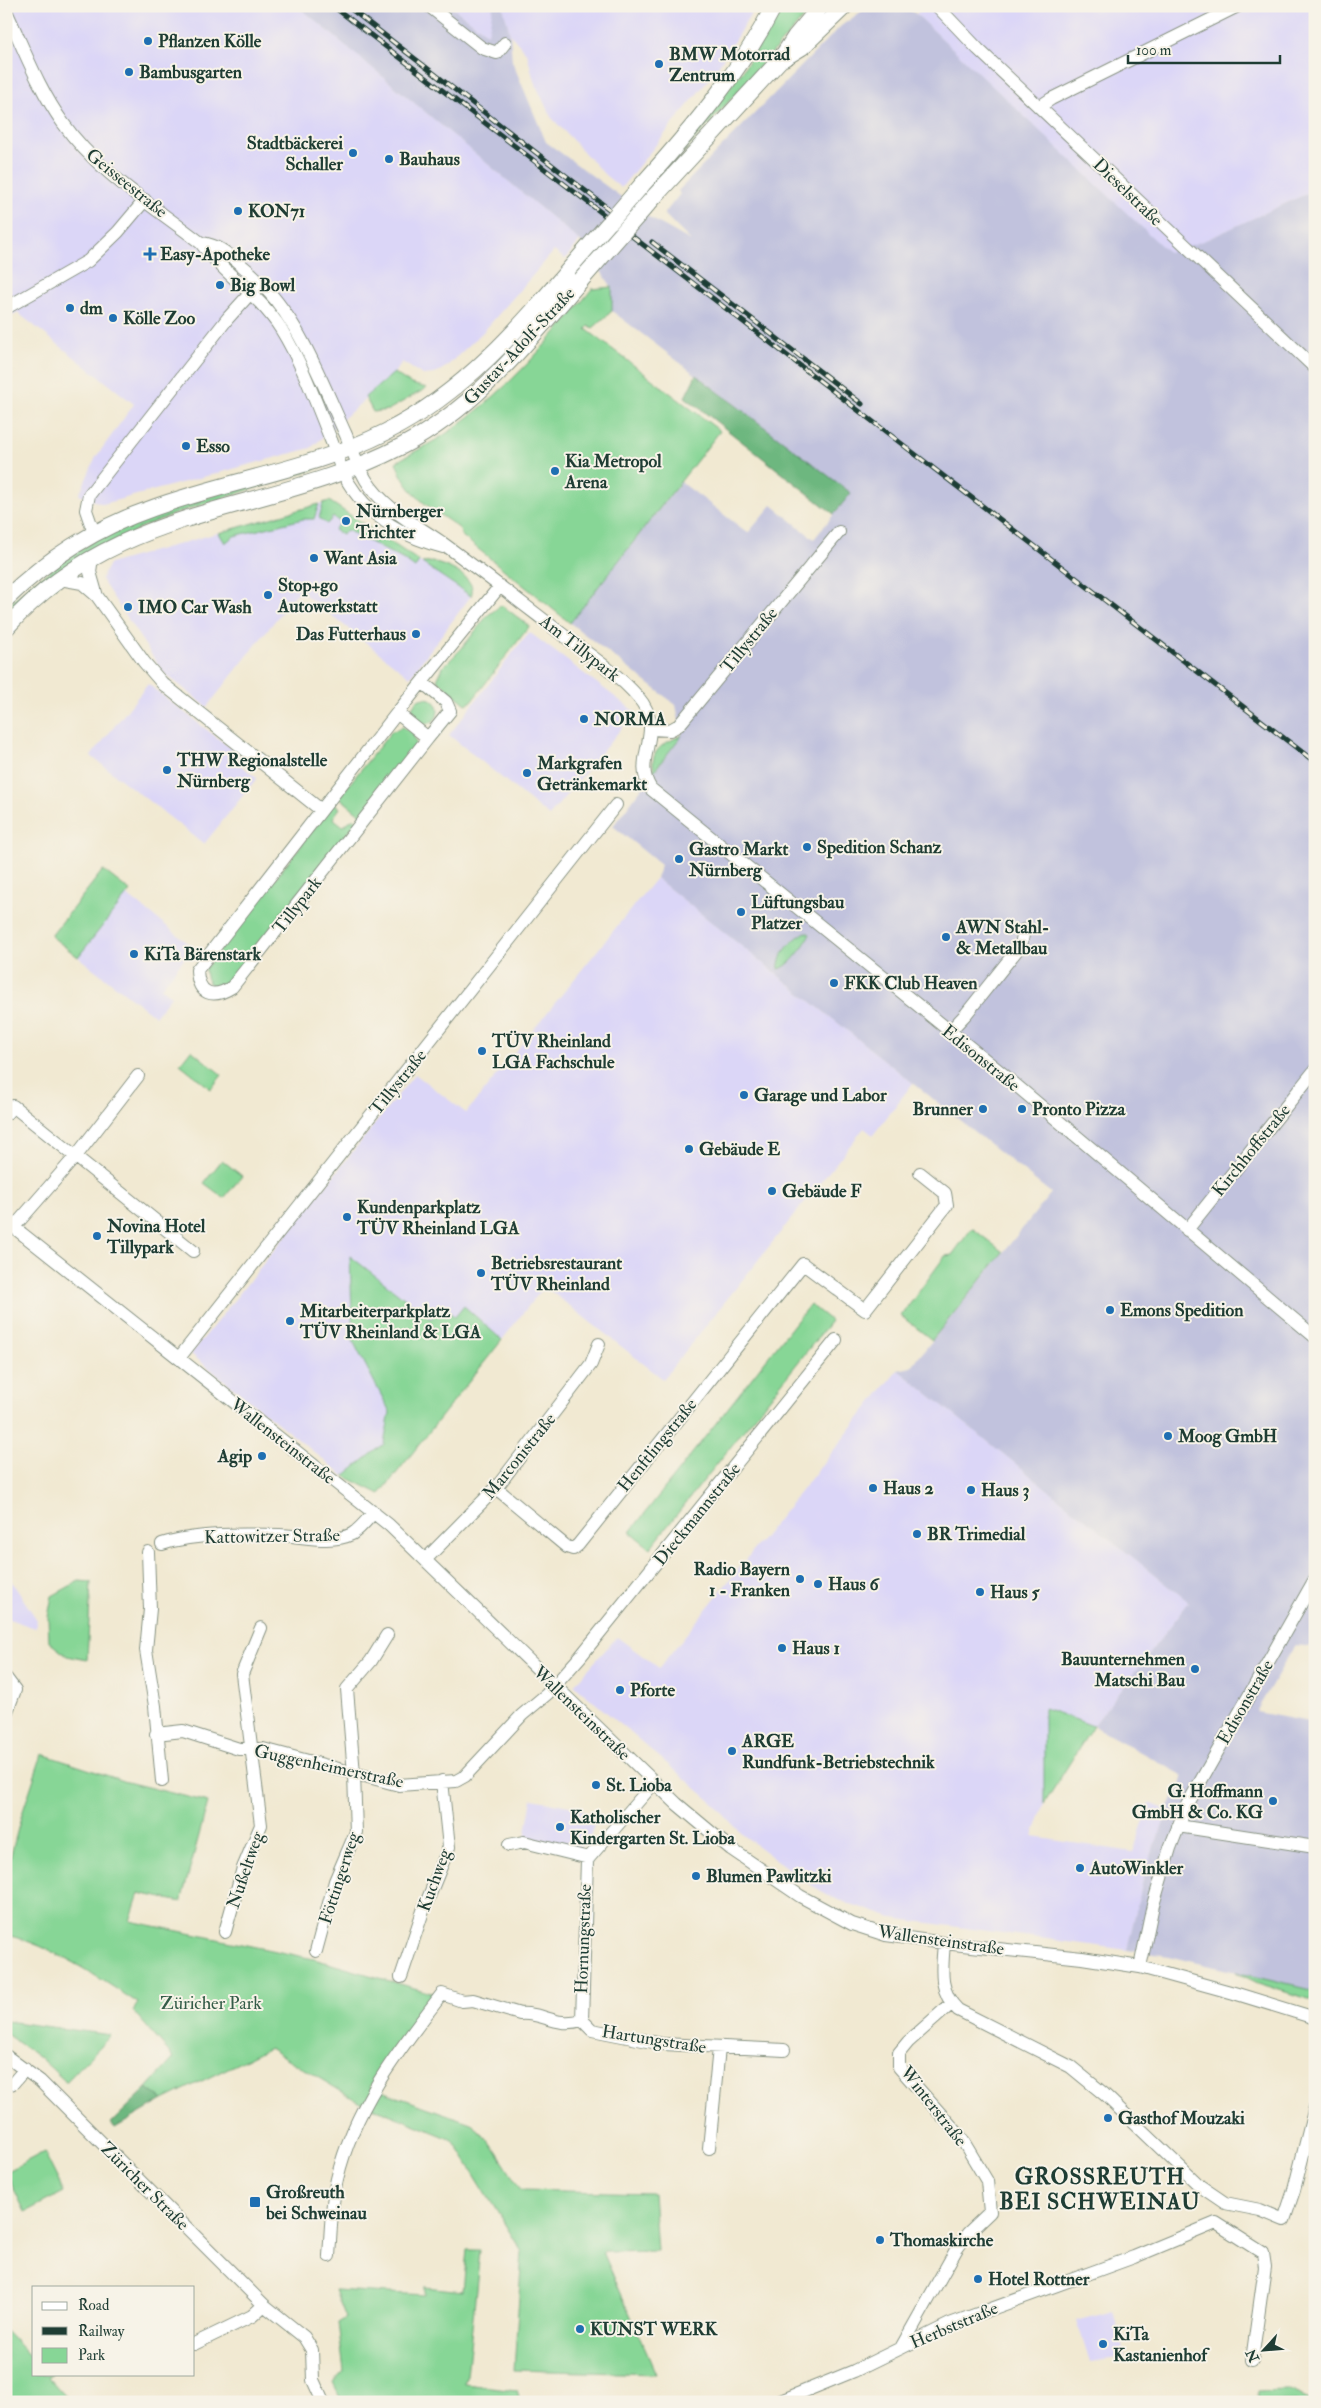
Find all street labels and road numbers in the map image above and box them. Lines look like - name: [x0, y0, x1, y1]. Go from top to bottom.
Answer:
- street label: Geisseestraße: [81, 144, 172, 224]
- street label: Dieselstraße: [1088, 153, 1168, 232]
- street label: Gustav-Adolf-Straße: [459, 282, 580, 410]
- street label: Tillystraße: [716, 602, 783, 678]
- street label: Am Tillypark: [534, 609, 625, 687]
- street label: Tillypark: [268, 872, 327, 939]
- street label: Edisonstraße: [937, 1020, 1025, 1097]
- street label: Tillystraße: [365, 1044, 432, 1120]
- street label: Kirchhoffstraße: [1207, 1099, 1296, 1201]
- street label: Wallensteinstraße: [225, 1393, 340, 1490]
- street label: Henftlingstraße: [613, 1393, 702, 1497]
- street label: Marconistraße: [478, 1408, 562, 1504]
- street label: Dieckmannstraße: [649, 1458, 746, 1571]
- street label: Kattowitzer Straße: [204, 1524, 341, 1549]
- street label: Edisonstraße: [1212, 1655, 1279, 1749]
- street label: Wallensteinstraße: [527, 1660, 636, 1766]
- street label: Guggenheimerstraße: [252, 1739, 406, 1794]
- street label: Nußeltweg: [222, 1828, 270, 1912]
- street label: Föttingerweg: [314, 1828, 366, 1927]
- street label: Kuchweg: [412, 1844, 457, 1915]
- street label: Hornungstraße: [570, 1883, 597, 1994]
- street label: Wallensteinstraße: [875, 1920, 1006, 1961]
- street label: Hartungstraße: [600, 2020, 708, 2059]
- street label: Winterstraße: [894, 2061, 972, 2151]
- street label: Züricher Straße: [95, 2137, 194, 2236]
- street label: Herbststraße: [907, 2297, 1002, 2354]

